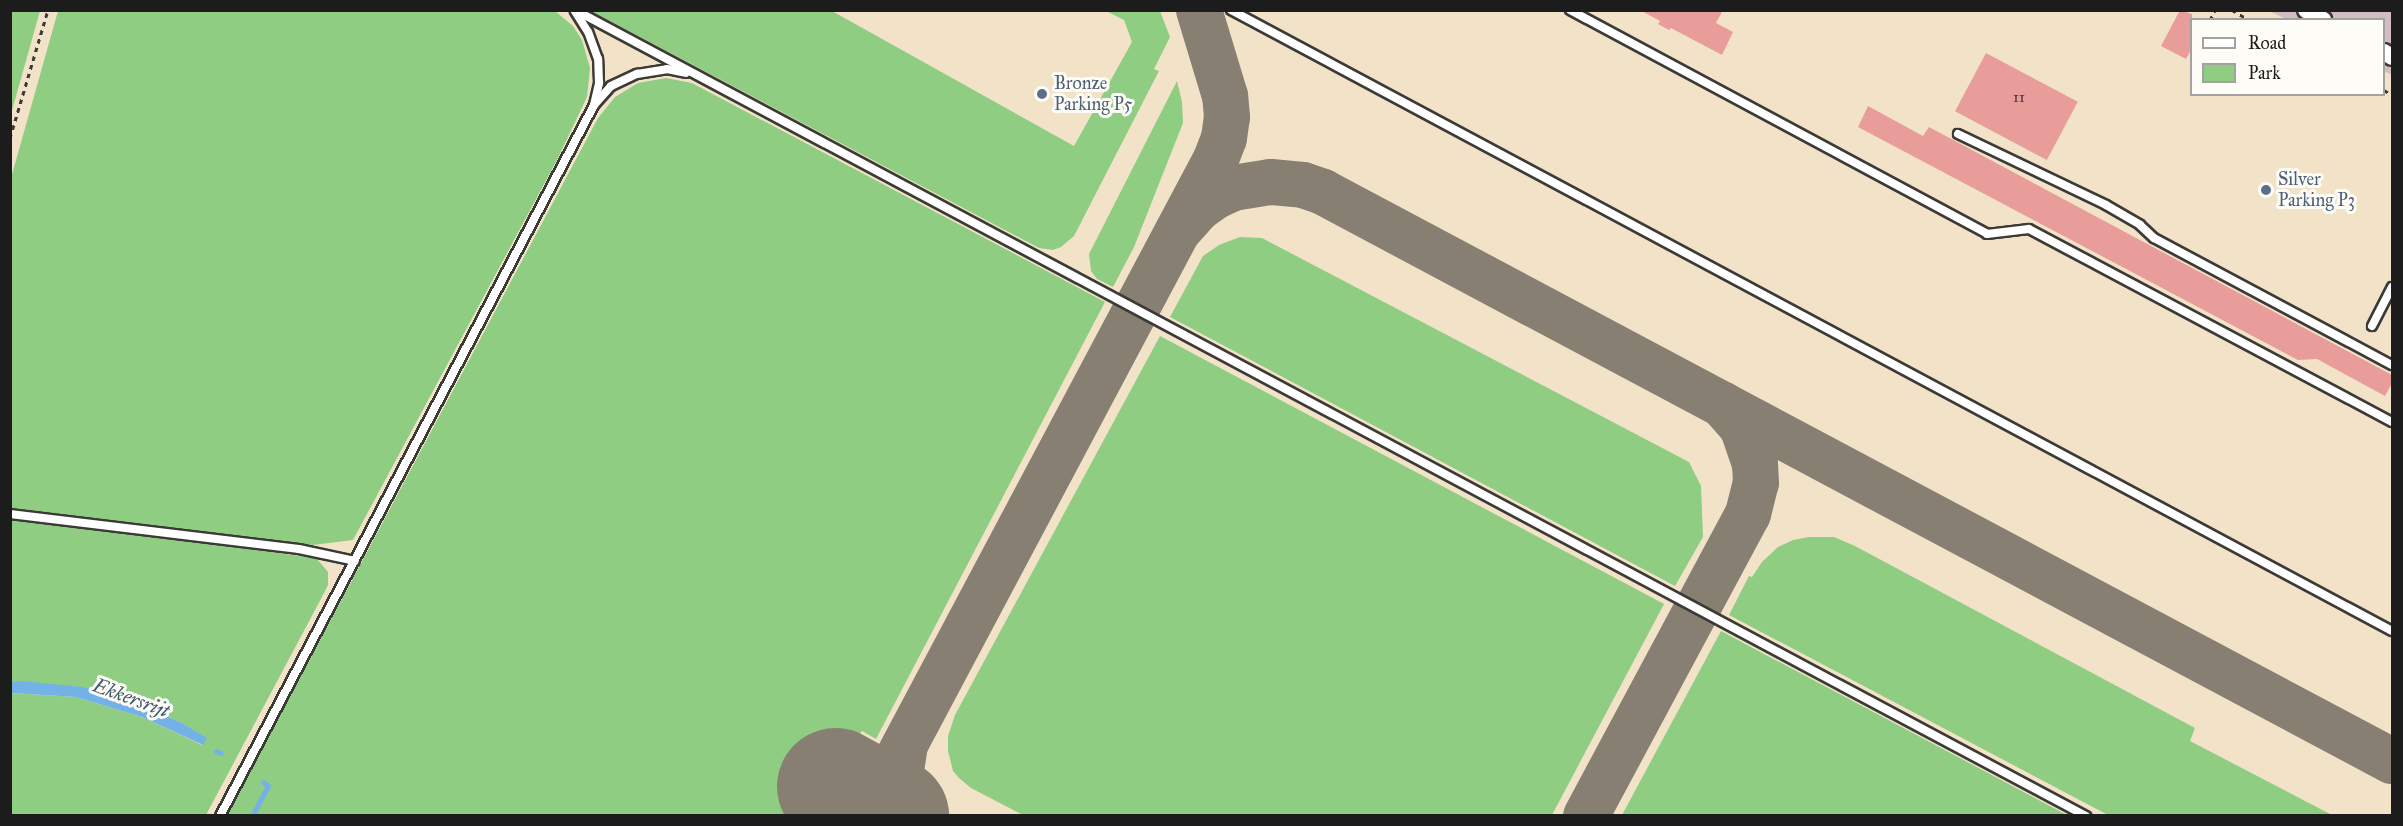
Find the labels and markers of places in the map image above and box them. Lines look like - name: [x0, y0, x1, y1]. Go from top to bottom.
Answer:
- place label: Bronze Parking P5: [1054, 73, 1132, 116]
- marker: Bronze Parking P5: [1035, 87, 1049, 101]
- place label: Silver Parking P3: [2278, 169, 2355, 212]
- marker: Silver Parking P3: [2259, 183, 2273, 197]

